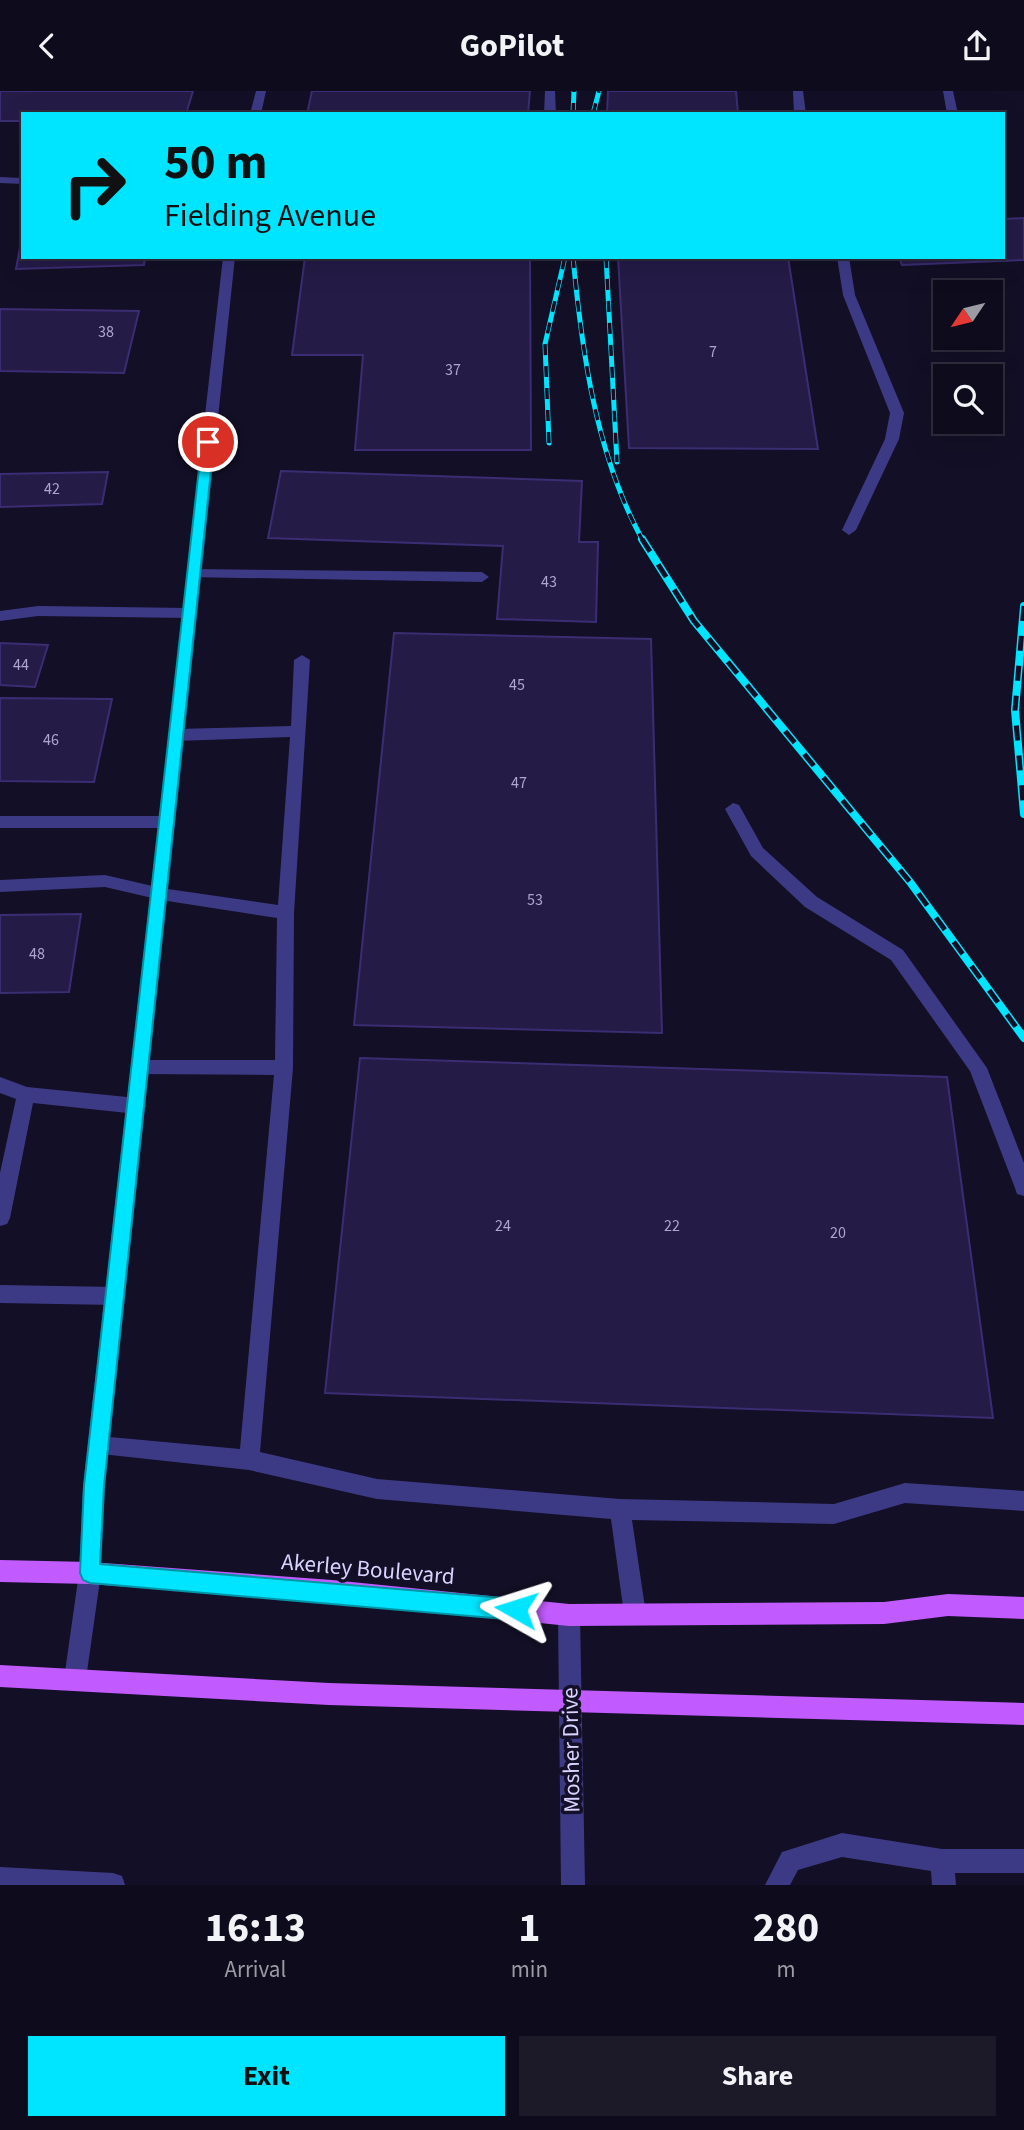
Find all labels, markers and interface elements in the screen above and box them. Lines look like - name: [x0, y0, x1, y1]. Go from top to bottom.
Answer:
- text: GoPilot: [460, 23, 564, 69]
- icon: back: [28, 27, 66, 65]
- icon: share: [958, 27, 996, 65]
- text: 50 m: [164, 128, 268, 198]
- icon: right: [49, 140, 140, 231]
- text: Fielding Avenue: [164, 193, 376, 239]
- north arrow: [933, 280, 1003, 350]
- map controls: [933, 280, 1003, 434]
- house number: 38: [98, 321, 114, 343]
- house number: 7: [709, 341, 717, 363]
- house number: 37: [445, 359, 461, 381]
- button: search: [933, 364, 1003, 434]
- pin: [178, 412, 238, 472]
- icon: arrive: [189, 423, 227, 461]
- house number: 42: [44, 478, 60, 500]
- house number: 43: [541, 571, 557, 593]
- house number: 44: [13, 654, 29, 676]
- house number: 45: [509, 674, 525, 696]
- house number: 46: [43, 729, 59, 751]
- house number: 47: [511, 772, 527, 794]
- house number: 53: [527, 889, 543, 911]
- house number: 48: [29, 943, 45, 965]
- house number: 24: [495, 1215, 511, 1237]
- house number: 22: [664, 1215, 680, 1237]
- house number: 20: [830, 1222, 846, 1244]
- street label: Akerley Boulevard: [280, 1545, 456, 1593]
- position arrow: [479, 1572, 553, 1646]
- street label: Mosher Drive: [553, 1687, 589, 1813]
- text: 16:13: [205, 1898, 306, 1958]
- text: 1: [518, 1898, 540, 1958]
- text: 280: [753, 1898, 819, 1958]
- text: Arrival: [224, 1953, 286, 1986]
- text: min: [511, 1953, 548, 1986]
- text: m: [776, 1953, 796, 1986]
- button: Exit: [28, 2036, 505, 2116]
- button: Share: [519, 2036, 996, 2116]

